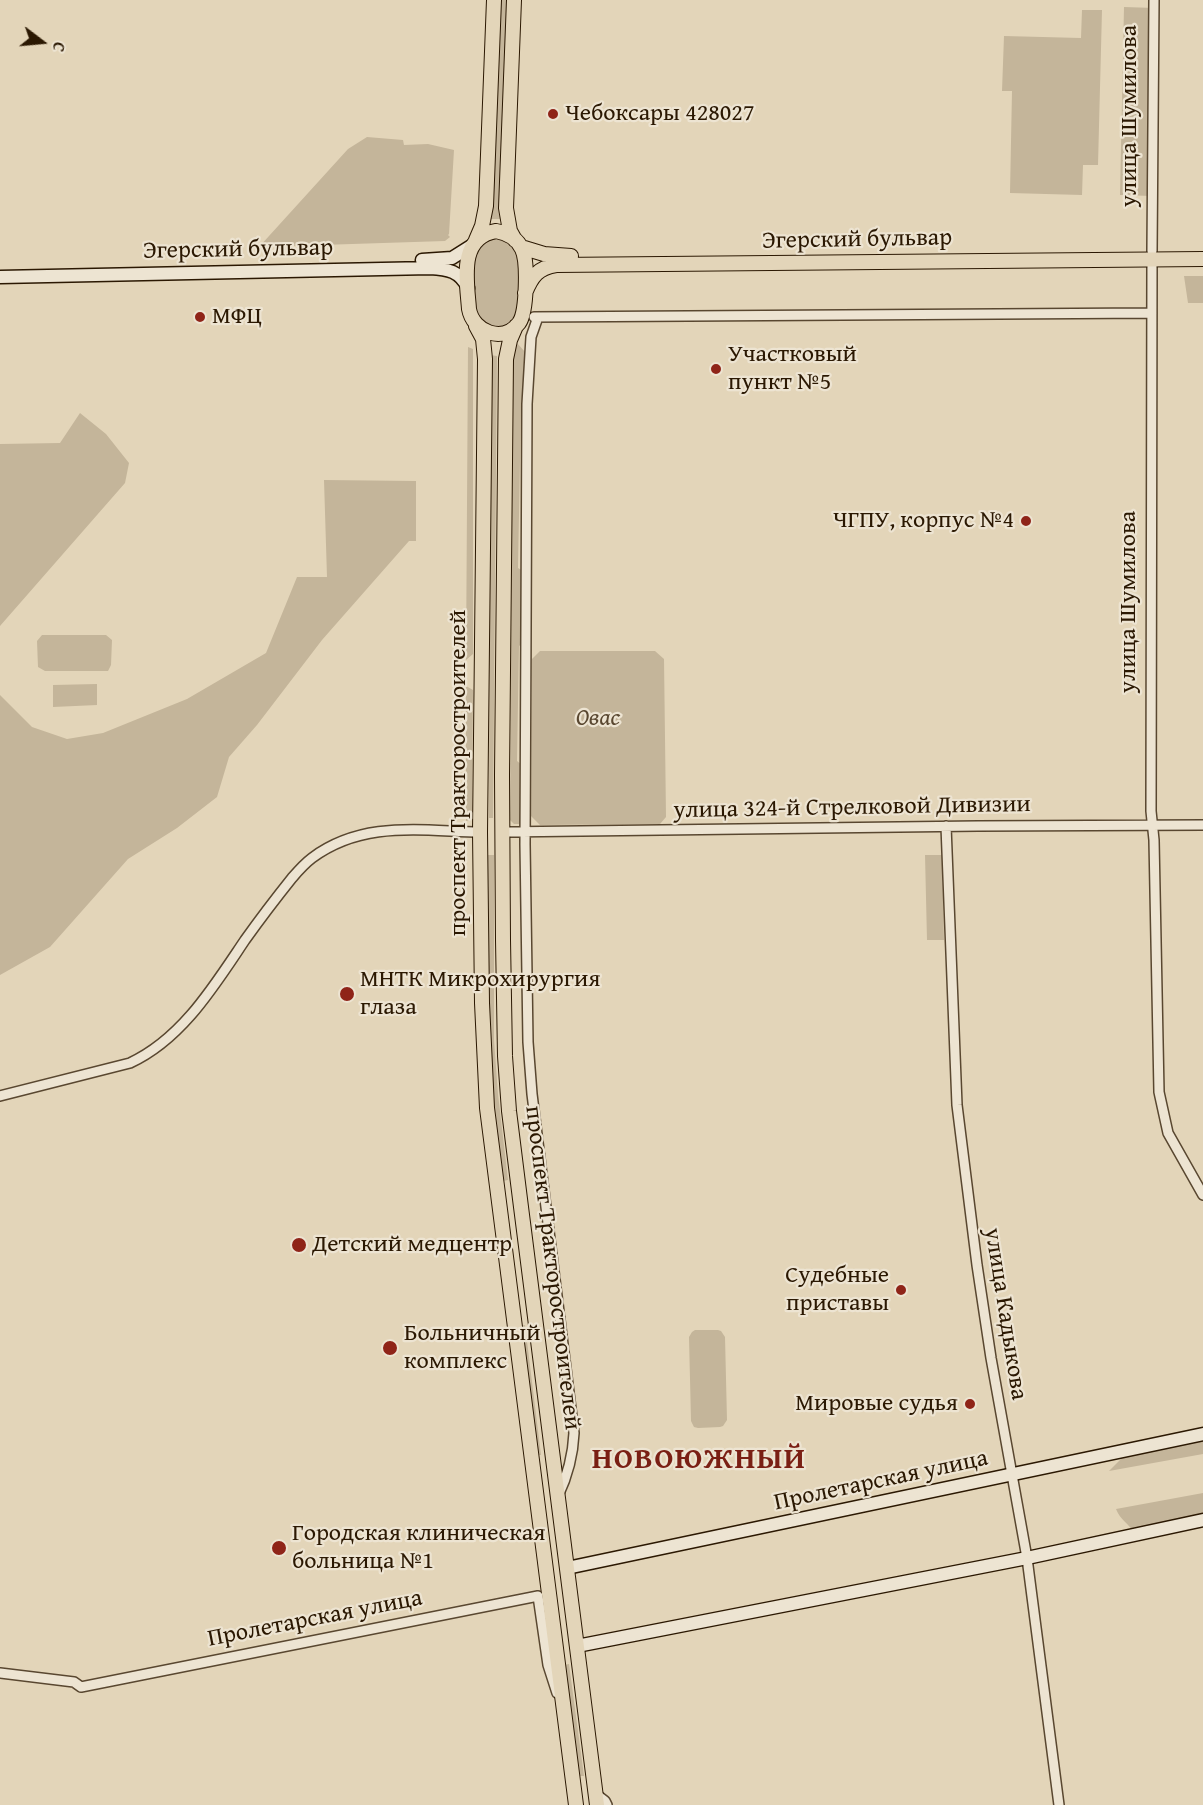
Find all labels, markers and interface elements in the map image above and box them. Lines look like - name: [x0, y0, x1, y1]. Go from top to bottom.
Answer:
- north arrow: [12, 12, 72, 72]
- street label: улица Шумилова: [1116, 25, 1144, 207]
- text: С: [47, 39, 72, 55]
- place label: Чебоксары 428027: [565, 100, 754, 128]
- marker: Чебоксары 428027: [546, 107, 560, 121]
- street label: Эгерский бульвар: [762, 224, 952, 256]
- street label: Эгерский бульвар: [143, 234, 333, 266]
- place label: МФЦ: [212, 303, 262, 331]
- marker: МФЦ: [193, 310, 207, 324]
- place label: Участковый пункт №5: [728, 341, 857, 397]
- marker: Участковый пункт №5: [709, 362, 723, 376]
- place label: ЧГПУ, корпус №4: [833, 507, 1014, 535]
- street label: улица Шумилова: [1115, 511, 1143, 693]
- marker: ЧГПУ, корпус №4: [1019, 514, 1033, 528]
- street label: проспект Тракторостроителей: [445, 610, 473, 936]
- park label: Овас: [576, 705, 620, 733]
- street label: улица 324-й Стрелковой Дивизии: [673, 790, 1031, 826]
- place label: МНТК Микрохирургия глаза: [360, 966, 600, 1022]
- marker: МНТК Микрохирургия глаза: [338, 985, 356, 1003]
- street label: проспект Тракторостроителей: [518, 1104, 586, 1432]
- street label: улица Кадыкова: [977, 1226, 1033, 1402]
- place label: Детский медцентр: [312, 1231, 512, 1259]
- marker: Детский медцентр: [290, 1236, 308, 1254]
- place label: Судебные приставы: [785, 1262, 889, 1318]
- marker: Судебные приставы: [894, 1283, 908, 1297]
- place label: Больничный комплекс: [404, 1320, 540, 1376]
- marker: Больничный комплекс: [381, 1339, 399, 1357]
- place label: Мировые судья: [795, 1390, 958, 1418]
- marker: Мировые судья: [963, 1397, 977, 1411]
- district label: НОВОЮЖНЫЙ: [592, 1442, 806, 1478]
- street label: Пролетарская улица: [771, 1444, 991, 1518]
- place label: Городская клиническая больница №1: [292, 1520, 545, 1576]
- marker: Городская клиническая больница №1: [270, 1539, 288, 1557]
- street label: Пролетарская улица: [205, 1584, 425, 1654]

